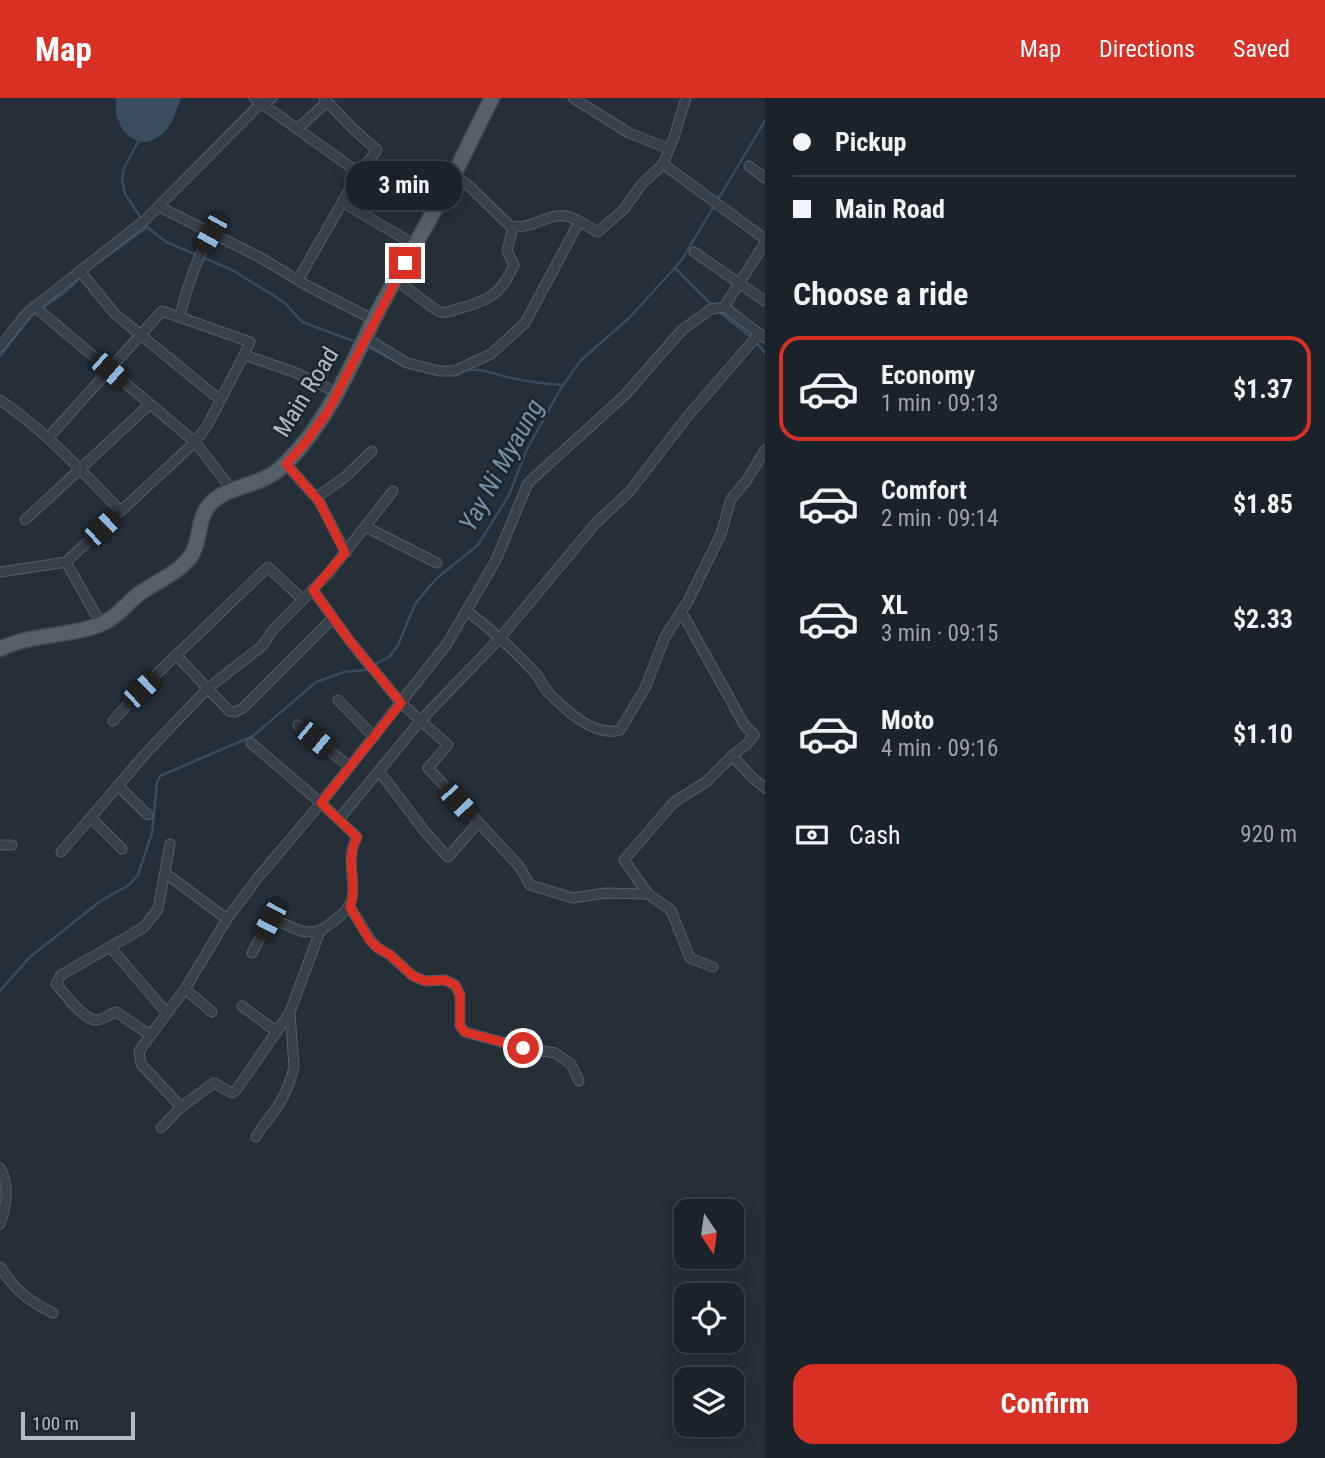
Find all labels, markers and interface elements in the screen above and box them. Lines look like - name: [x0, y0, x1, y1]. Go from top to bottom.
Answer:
- text: Map: [35, 30, 92, 69]
- text: Map: [1020, 35, 1061, 63]
- text: Directions: [1099, 35, 1195, 63]
- text: Saved: [1233, 35, 1290, 63]
- text: Pickup: [835, 127, 906, 157]
- callout: 3 min: [347, 162, 463, 211]
- text: 3 min: [378, 172, 430, 199]
- text: Main Road: [835, 194, 945, 224]
- car: [192, 210, 231, 256]
- route end: [389, 247, 421, 279]
- text: Choose a ride: [793, 275, 968, 313]
- street label: Main Road: [268, 342, 344, 442]
- car: [87, 348, 132, 392]
- icon: car: [797, 357, 860, 420]
- text: Economy: [881, 360, 975, 390]
- text: $1.37: [1233, 374, 1293, 404]
- text: 1 min · 09:13: [881, 390, 998, 417]
- water label: Yay Ni Myaung: [452, 394, 550, 536]
- icon: car: [797, 472, 860, 535]
- text: Comfort: [881, 475, 967, 505]
- text: $1.85: [1233, 489, 1293, 519]
- text: 2 min · 09:14: [881, 505, 998, 532]
- car: [80, 506, 125, 550]
- icon: car: [797, 587, 860, 650]
- text: XL: [881, 590, 908, 620]
- text: $2.33: [1233, 604, 1293, 634]
- text: 3 min · 09:15: [881, 620, 998, 647]
- car: [119, 668, 164, 712]
- icon: car: [797, 702, 860, 765]
- text: Moto: [881, 705, 934, 735]
- car: [293, 718, 338, 760]
- text: $1.10: [1233, 719, 1293, 749]
- text: 4 min · 09:16: [881, 735, 998, 762]
- car: [436, 779, 481, 825]
- icon: cash: [793, 816, 831, 854]
- text: Cash: [849, 820, 901, 850]
- text: 920 m: [1240, 821, 1297, 848]
- car: [251, 897, 290, 943]
- route start: [507, 1032, 539, 1064]
- north arrow: [674, 1199, 744, 1269]
- map controls: [674, 1199, 744, 1437]
- button: locate: [674, 1283, 744, 1353]
- button: Confirm: [793, 1364, 1297, 1444]
- button: layers: [674, 1367, 744, 1437]
- scale bar: [21, 1409, 135, 1441]
- text: 100 m: [32, 1412, 79, 1435]

